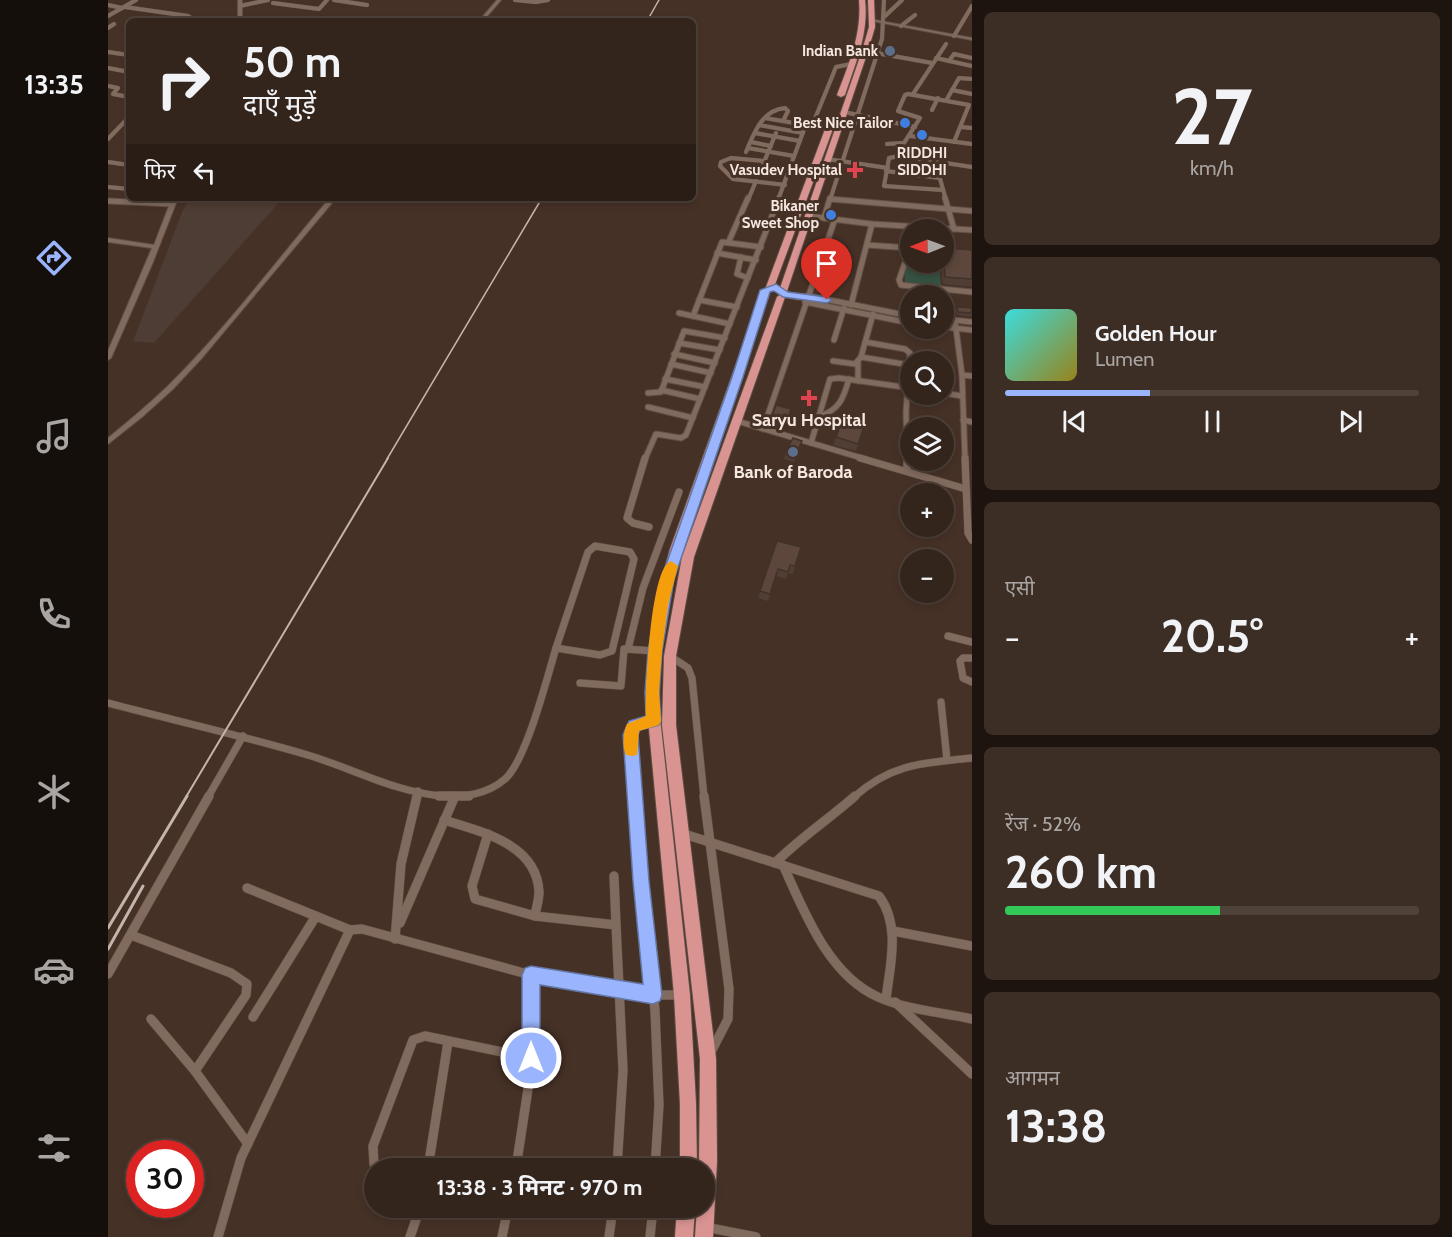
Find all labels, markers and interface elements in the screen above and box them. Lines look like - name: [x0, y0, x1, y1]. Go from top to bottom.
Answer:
- text: 50 m: [243, 36, 341, 88]
- icon: right: [144, 42, 222, 120]
- place label: Indian Bank: [802, 42, 879, 60]
- marker: Indian Bank: [883, 44, 897, 58]
- text: 13:35: [24, 68, 84, 101]
- text: 27: [1171, 69, 1253, 164]
- text: दाएँ मुड़ें: [243, 88, 316, 121]
- place label: Best Nice Tailor: [793, 114, 893, 132]
- marker: Best Nice Tailor: [898, 116, 912, 130]
- marker: RIDDHI SIDDHI: [915, 128, 929, 142]
- place label: RIDDHI SIDDHI: [897, 144, 947, 179]
- icon: left: [188, 156, 221, 189]
- text: km/h: [1190, 156, 1234, 180]
- text: फिर: [144, 158, 176, 185]
- place label: Vasudev Hospital: [730, 161, 842, 179]
- marker: Vasudev Hospital: [846, 161, 864, 179]
- place label: Bikaner Sweet Shop: [742, 197, 819, 232]
- marker: Bikaner Sweet Shop: [824, 208, 838, 222]
- north arrow: [900, 219, 954, 273]
- map controls: [900, 219, 954, 603]
- icon: directions: [33, 237, 75, 279]
- pin: [801, 238, 852, 300]
- icon: arrive: [810, 247, 843, 280]
- button: sound: [900, 285, 954, 339]
- text: Golden Hour: [1095, 320, 1216, 347]
- text: Lumen: [1095, 347, 1154, 371]
- button: search: [900, 351, 954, 405]
- marker: Saryu Hospital: [800, 389, 818, 407]
- icon: previous: [1058, 405, 1091, 438]
- icon: pause: [1196, 405, 1229, 438]
- icon: next: [1334, 405, 1367, 438]
- place label: Saryu Hospital: [752, 409, 866, 431]
- icon: music: [33, 415, 75, 457]
- button: layers: [900, 417, 954, 471]
- marker: Bank of Baroda: [786, 445, 800, 459]
- place label: Bank of Baroda: [734, 461, 852, 483]
- button: +: [900, 483, 954, 537]
- button: −: [900, 549, 954, 603]
- text: एसी: [1005, 576, 1035, 600]
- icon: phone: [33, 593, 75, 635]
- text: 20.5°: [1161, 609, 1263, 663]
- text: −: [1005, 617, 1020, 657]
- text: +: [1404, 617, 1419, 657]
- icon: climate: [33, 771, 75, 813]
- text: रेंज · 52%: [1005, 812, 1081, 836]
- text: 260 km: [1005, 845, 1157, 899]
- icon: car: [33, 949, 75, 991]
- position arrow: [499, 1026, 563, 1090]
- text: आगमन: [1005, 1066, 1060, 1090]
- text: 13:38: [1005, 1099, 1107, 1153]
- icon: filters: [33, 1127, 75, 1169]
- speed limit sign: 30: [126, 1140, 204, 1218]
- text: 13:38 · 3 मिनट · 970 m: [437, 1174, 643, 1201]

